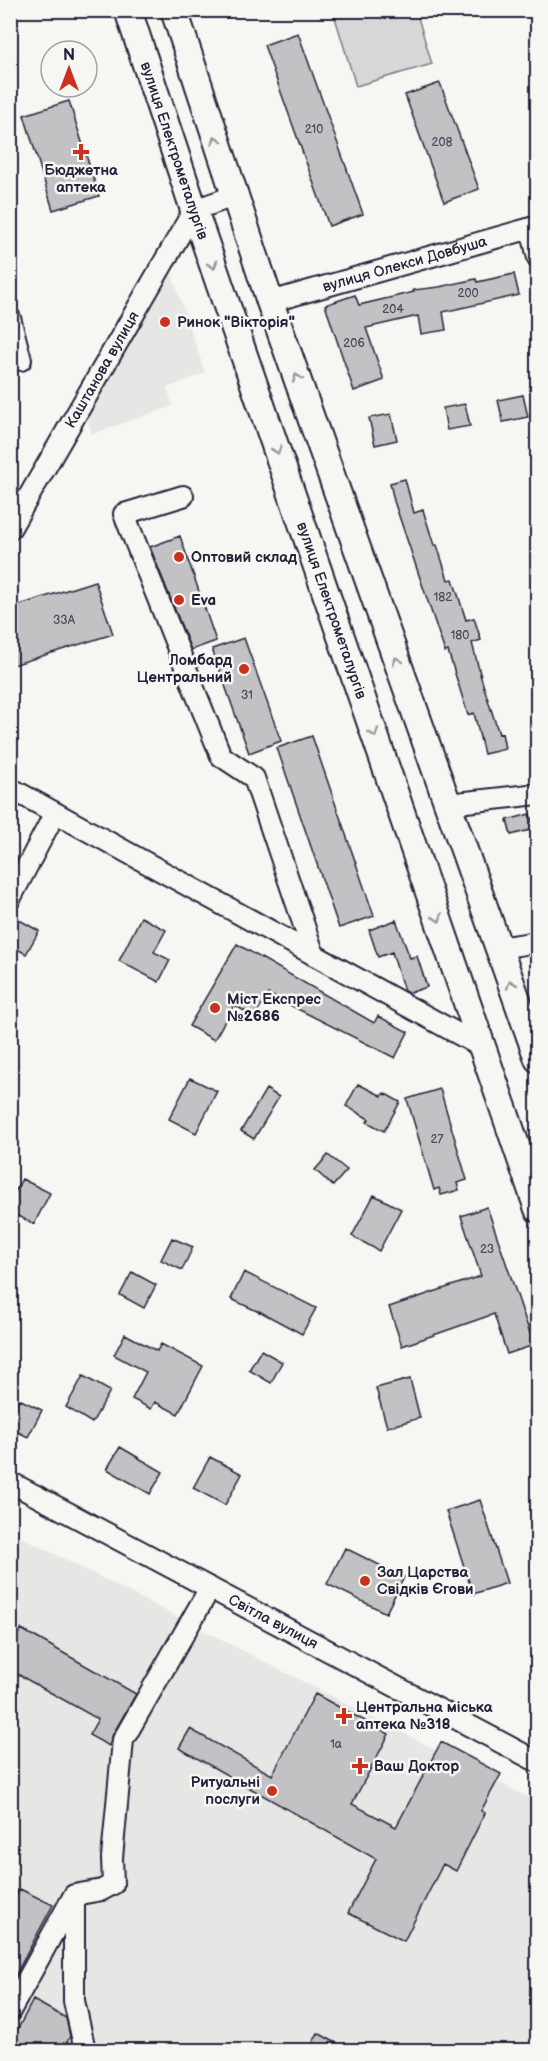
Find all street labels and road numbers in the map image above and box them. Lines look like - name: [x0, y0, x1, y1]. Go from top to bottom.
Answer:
- street label: вулиця Електрометалургів: [136, 59, 212, 242]
- street label: вулиця Олекси Довбуша: [320, 232, 489, 297]
- street label: Каштанова вулиця: [61, 308, 143, 432]
- street label: вулиця Електрометалургів: [292, 519, 371, 702]
- street label: Світла вулиця: [225, 1590, 321, 1654]

